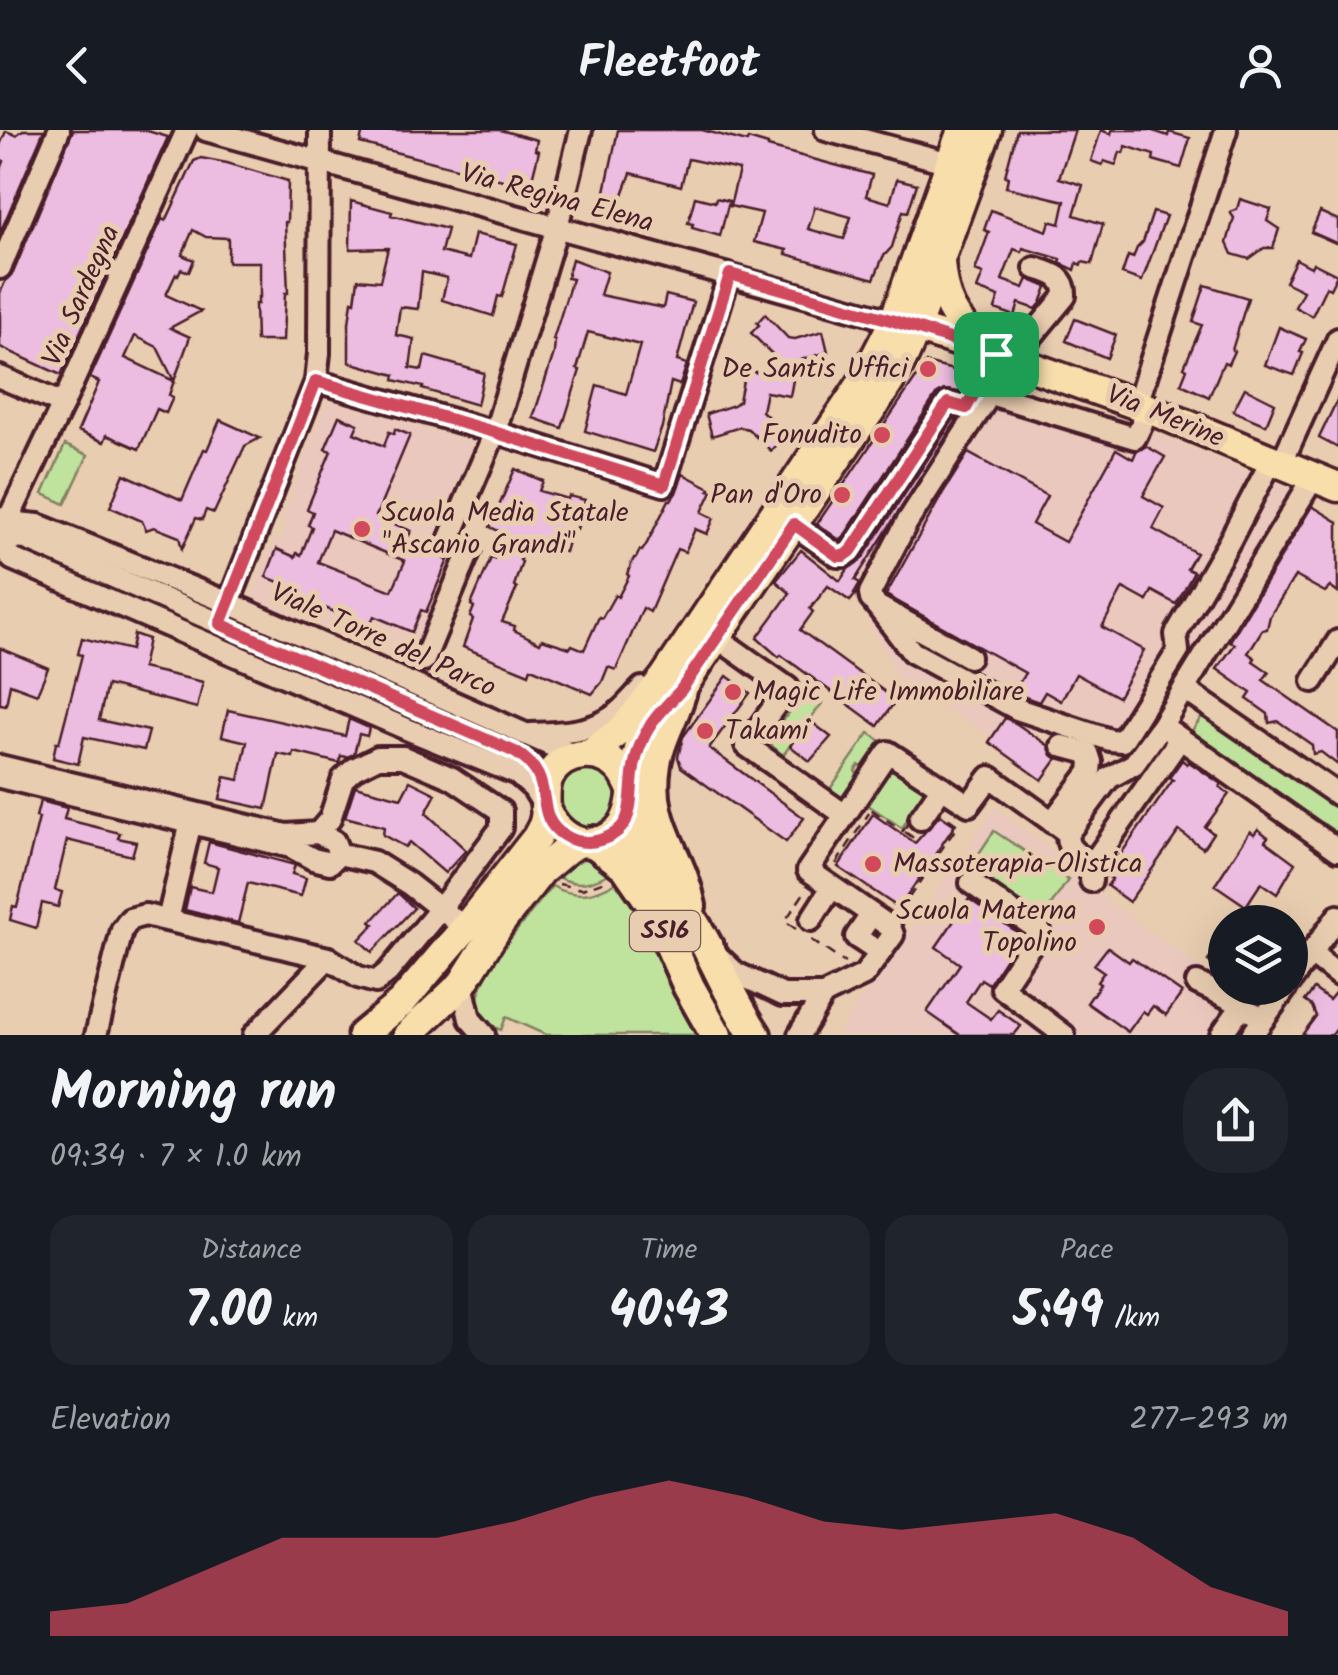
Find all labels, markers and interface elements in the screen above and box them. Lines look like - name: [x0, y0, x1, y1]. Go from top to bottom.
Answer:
- text: Fleetfoot: [578, 29, 760, 101]
- icon: back: [50, 38, 105, 93]
- icon: person: [1233, 38, 1288, 93]
- street label: Via Regina Elena: [456, 152, 658, 246]
- street label: Via Sardegna: [31, 218, 133, 374]
- pin: [954, 312, 1039, 397]
- icon: arrive: [969, 327, 1024, 382]
- place label: De Santis Uffici: [721, 347, 909, 392]
- marker: De Santis Uffici: [917, 358, 939, 380]
- street label: Via Merine: [1099, 373, 1231, 461]
- place label: Fonudito: [762, 413, 862, 458]
- marker: Fonudito: [871, 424, 893, 446]
- place label: Pan d'Oro: [710, 473, 822, 518]
- marker: Pan d'Oro: [831, 484, 853, 506]
- place label: Scuola Media Statale "Ascanio Grandi": [382, 491, 629, 568]
- marker: Scuola Media Statale "Ascanio Grandi": [351, 518, 373, 540]
- street label: Viale Torre del Parco: [263, 571, 503, 711]
- place label: Magic Life Immobiliare: [753, 670, 1024, 715]
- marker: Magic Life Immobiliare: [722, 681, 744, 703]
- place label: Takami: [725, 709, 810, 754]
- marker: Takami: [694, 720, 716, 742]
- place label: Massoterapia-Olistica: [893, 842, 1142, 887]
- marker: Massoterapia-Olistica: [862, 853, 884, 875]
- place label: Scuola Materna Topolino: [896, 889, 1077, 966]
- map controls: [1208, 905, 1308, 1005]
- button: layers: [1208, 905, 1308, 1005]
- road number: SS16: [630, 911, 700, 951]
- marker: Scuola Materna Topolino: [1086, 916, 1108, 938]
- text: Morning run: [50, 1051, 337, 1138]
- button: share: [1183, 1068, 1288, 1173]
- text: 09:34 · 7 × 1.0 km: [50, 1132, 302, 1183]
- text: Distance: [201, 1228, 302, 1273]
- text: Time: [641, 1228, 697, 1273]
- text: Pace: [1060, 1228, 1113, 1273]
- text: 7.00: [185, 1273, 271, 1353]
- text: 40:43: [609, 1273, 729, 1353]
- text: 5:49: [1013, 1273, 1103, 1353]
- text: km: [271, 1296, 318, 1341]
- text: /km: [1103, 1296, 1160, 1341]
- text: Elevation: [50, 1395, 171, 1446]
- text: 277–293 m: [1130, 1395, 1288, 1446]

